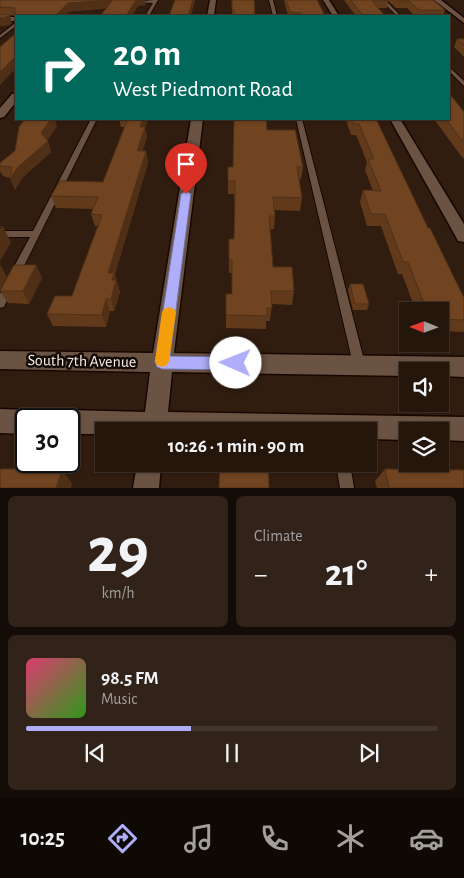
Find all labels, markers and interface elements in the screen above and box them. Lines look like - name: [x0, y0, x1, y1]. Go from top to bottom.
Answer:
- icon: right: [30, 35, 95, 100]
- text: 20 m: [113, 37, 181, 72]
- text: West Piedmont Road: [113, 78, 293, 100]
- pin: [165, 143, 207, 194]
- icon: arrive: [172, 150, 200, 178]
- north arrow: [399, 302, 449, 352]
- map controls: [399, 302, 449, 472]
- position arrow: [209, 336, 261, 388]
- street label: South 7th Avenue: [28, 352, 136, 370]
- button: sound: [399, 362, 449, 412]
- speed limit sign: 30: [15, 408, 80, 473]
- button: layers: [399, 422, 449, 472]
- text: 10:26 · 1 min · 90 m: [168, 437, 304, 456]
- text: 29: [87, 519, 149, 584]
- text: Climate: [254, 528, 303, 544]
- text: 21°: [325, 555, 367, 593]
- text: −: [254, 561, 267, 589]
- text: +: [425, 561, 438, 589]
- text: km/h: [101, 585, 135, 601]
- text: 98.5 FM: [101, 669, 159, 688]
- text: Music: [101, 691, 137, 707]
- icon: previous: [81, 739, 109, 767]
- icon: pause: [218, 739, 246, 767]
- icon: next: [355, 739, 383, 767]
- icon: directions: [105, 821, 140, 856]
- icon: music: [181, 821, 216, 856]
- icon: phone: [257, 821, 292, 856]
- icon: climate: [333, 821, 368, 856]
- icon: car: [409, 821, 444, 856]
- text: 10:25: [20, 827, 65, 849]

